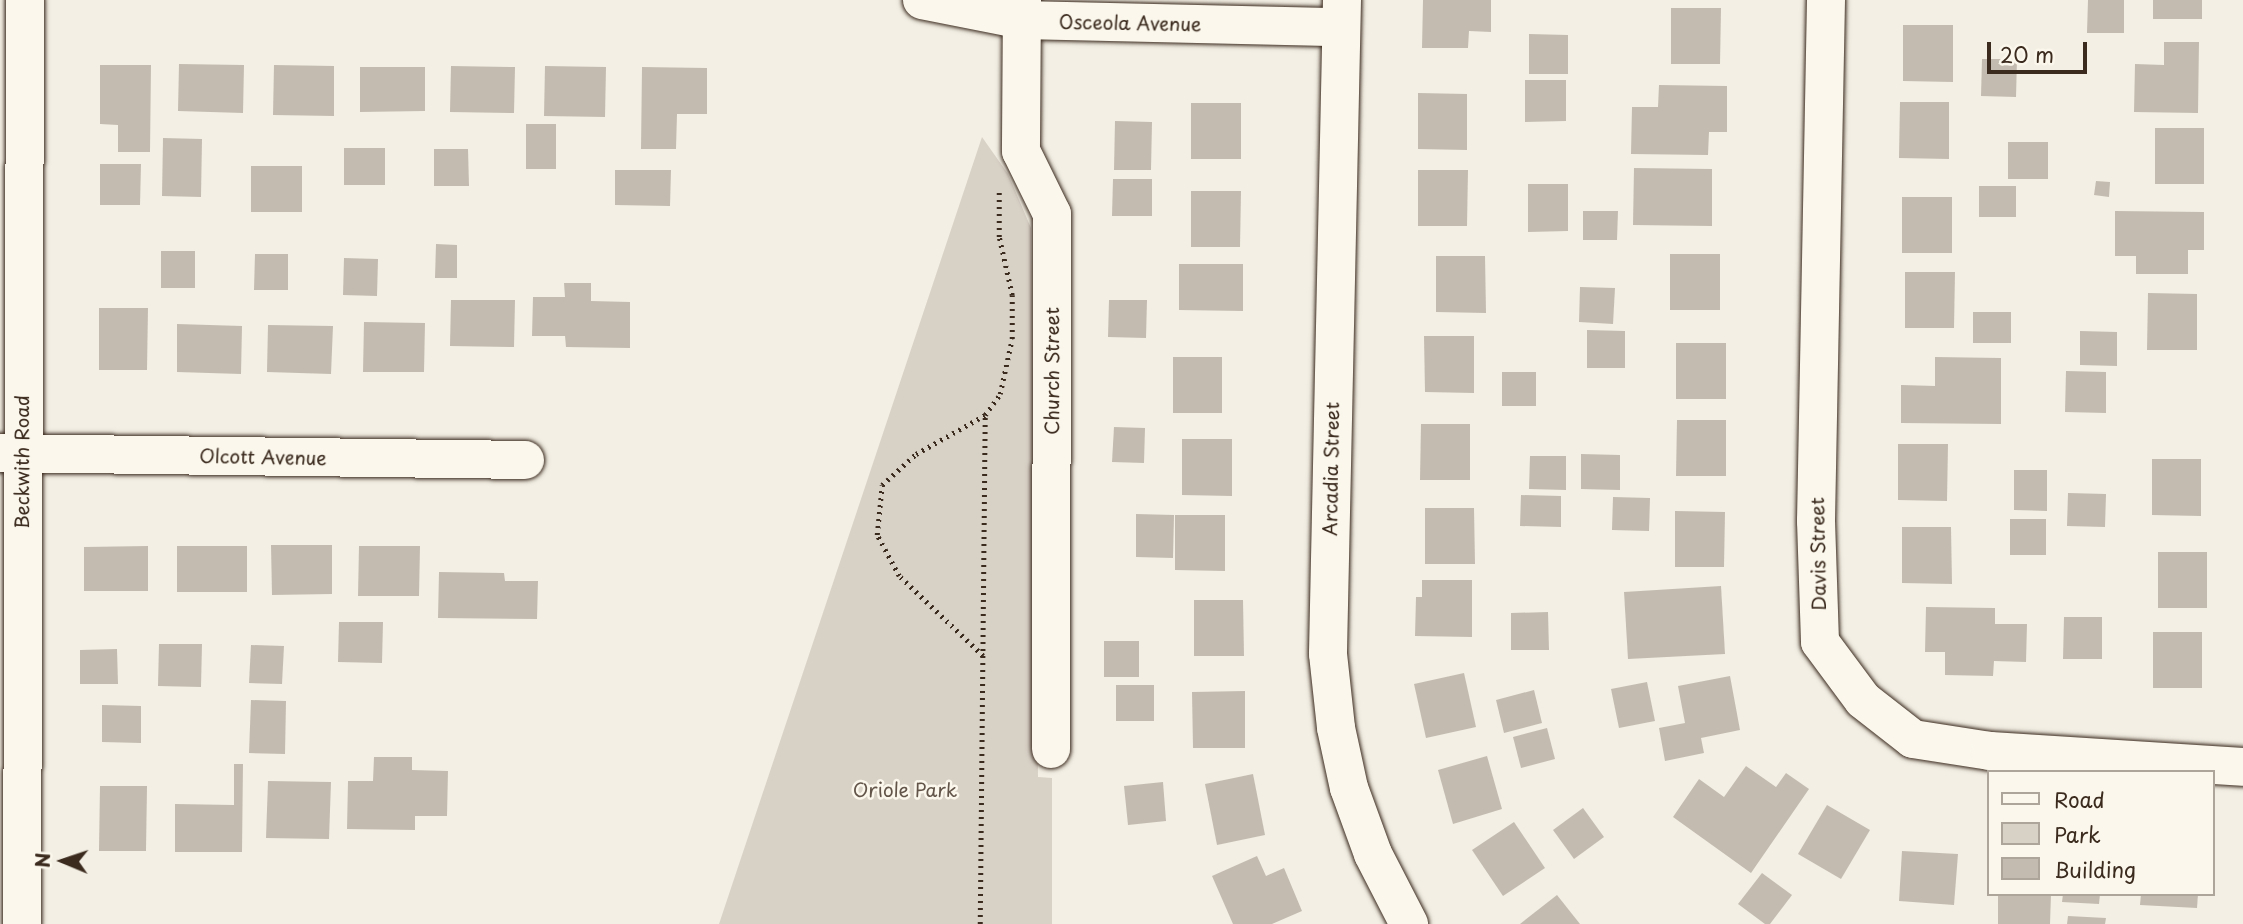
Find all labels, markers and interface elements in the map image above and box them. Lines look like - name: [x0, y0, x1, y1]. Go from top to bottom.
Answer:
- street label: Osceola Avenue: [1058, 10, 1202, 36]
- scale bar: [1991, 28, 2091, 72]
- text: 20 m: [2000, 38, 2054, 70]
- street label: Church Street: [1041, 307, 1063, 435]
- street label: Beckwith Road: [11, 395, 33, 529]
- street label: Arcadia Street: [1318, 401, 1344, 537]
- street label: Olcott Avenue: [199, 444, 327, 470]
- street label: Davis Street: [1806, 497, 1830, 611]
- legend: [1988, 770, 2215, 896]
- park label: Oriole Park: [852, 779, 958, 801]
- text: Road: [2054, 783, 2105, 815]
- text: Park: [2054, 818, 2101, 850]
- north arrow: [28, 826, 98, 896]
- text: N: [28, 852, 56, 868]
- text: Building: [2054, 853, 2136, 885]

